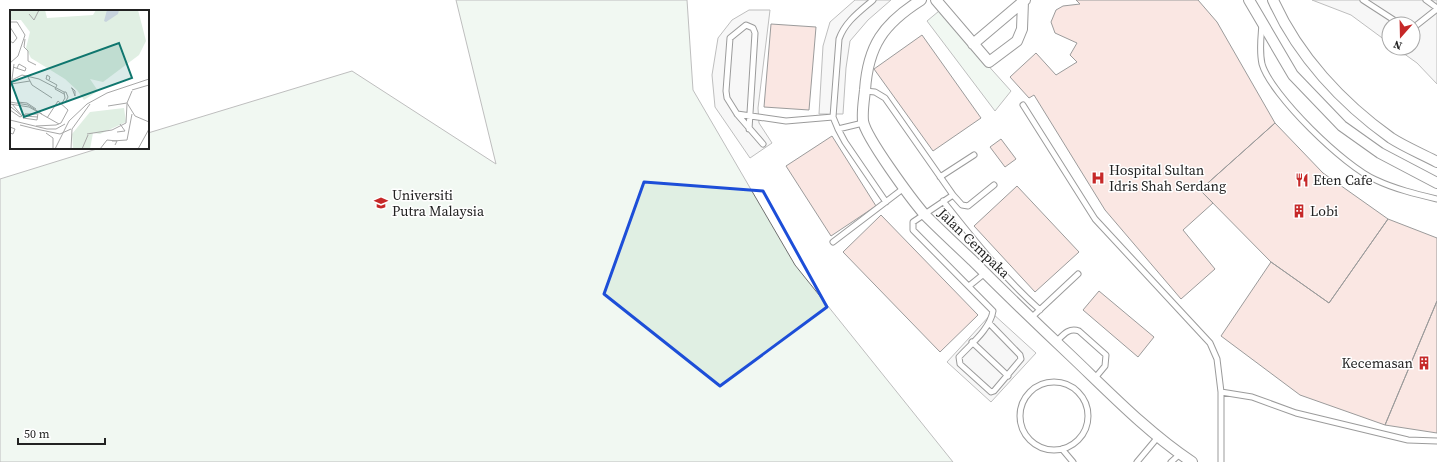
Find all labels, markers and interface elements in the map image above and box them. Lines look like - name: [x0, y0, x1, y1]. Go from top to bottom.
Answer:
- inset map: [10, 10, 149, 149]
- north arrow: [1381, 16, 1421, 56]
- text: N: [1391, 37, 1404, 53]
- place label: Hospital Sultan Idris Shah Serdang: [1109, 160, 1226, 196]
- hospital icon: Hospital Sultan Idris Shah Serdang: [1090, 170, 1106, 186]
- place label: Eten Cafe: [1313, 170, 1373, 190]
- restaurant icon: Eten Cafe: [1294, 172, 1310, 188]
- place label: Universiti Putra Malaysia: [392, 185, 485, 221]
- school or university icon: Universiti Putra Malaysia: [373, 195, 389, 211]
- place label: Lobi: [1310, 201, 1338, 221]
- street label: Jalan Cempaka: [933, 203, 1015, 283]
- building icon: Lobi: [1291, 203, 1307, 219]
- place label: Kecemasan: [1341, 353, 1414, 373]
- building icon: Kecemasan: [1416, 355, 1432, 371]
- scale bar: [18, 420, 105, 446]
- text: 50 m: [24, 426, 50, 442]

